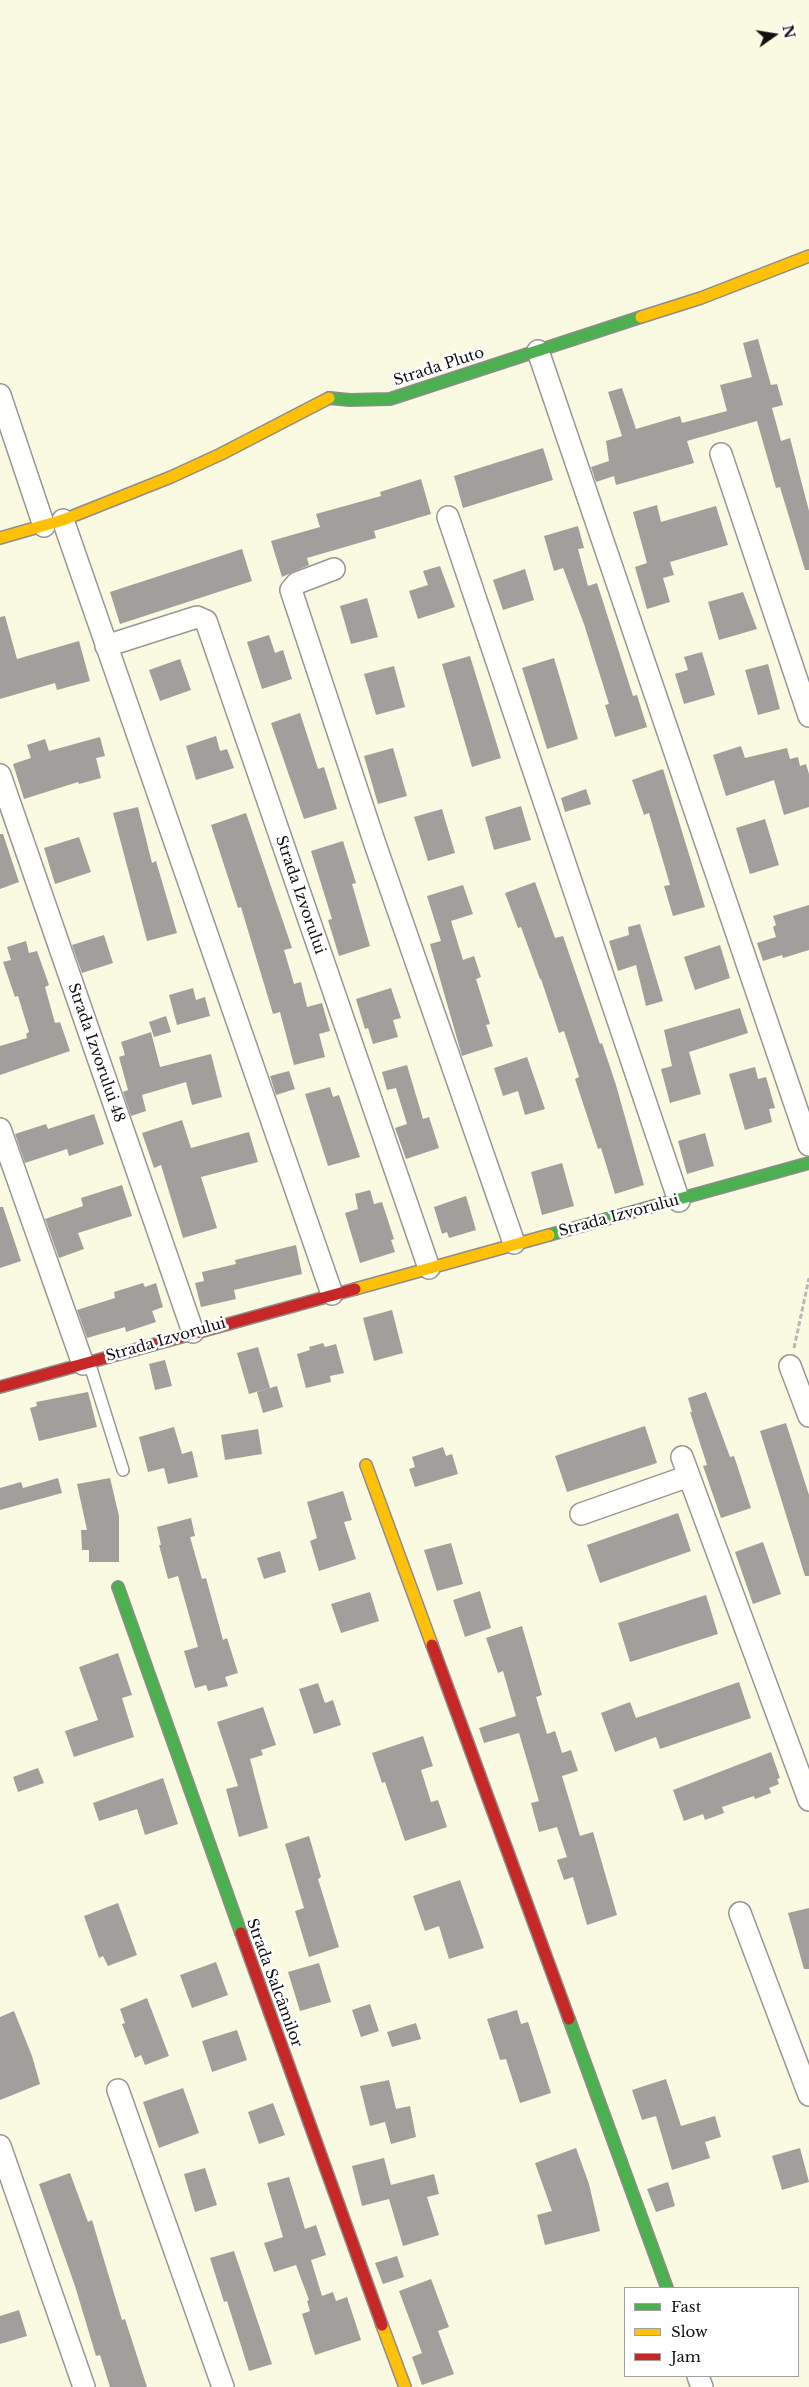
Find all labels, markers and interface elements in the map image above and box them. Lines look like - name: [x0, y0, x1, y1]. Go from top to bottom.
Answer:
- north arrow: [749, 10, 799, 60]
- text: N: [778, 23, 799, 40]
- street label: Strada Pluto: [391, 344, 487, 390]
- street label: Strada Izvorului: [271, 833, 329, 957]
- street label: Strada Izvorului 48: [64, 981, 128, 1125]
- street label: Strada Izvorului: [557, 1191, 681, 1241]
- street label: Strada Izvorului: [104, 1314, 228, 1366]
- street label: Strada Salcâmilor: [242, 1916, 306, 2050]
- legend: [624, 2287, 799, 2377]
- text: Fast: [671, 2297, 701, 2316]
- text: Slow: [671, 2322, 708, 2341]
- text: Jam: [671, 2347, 701, 2366]

